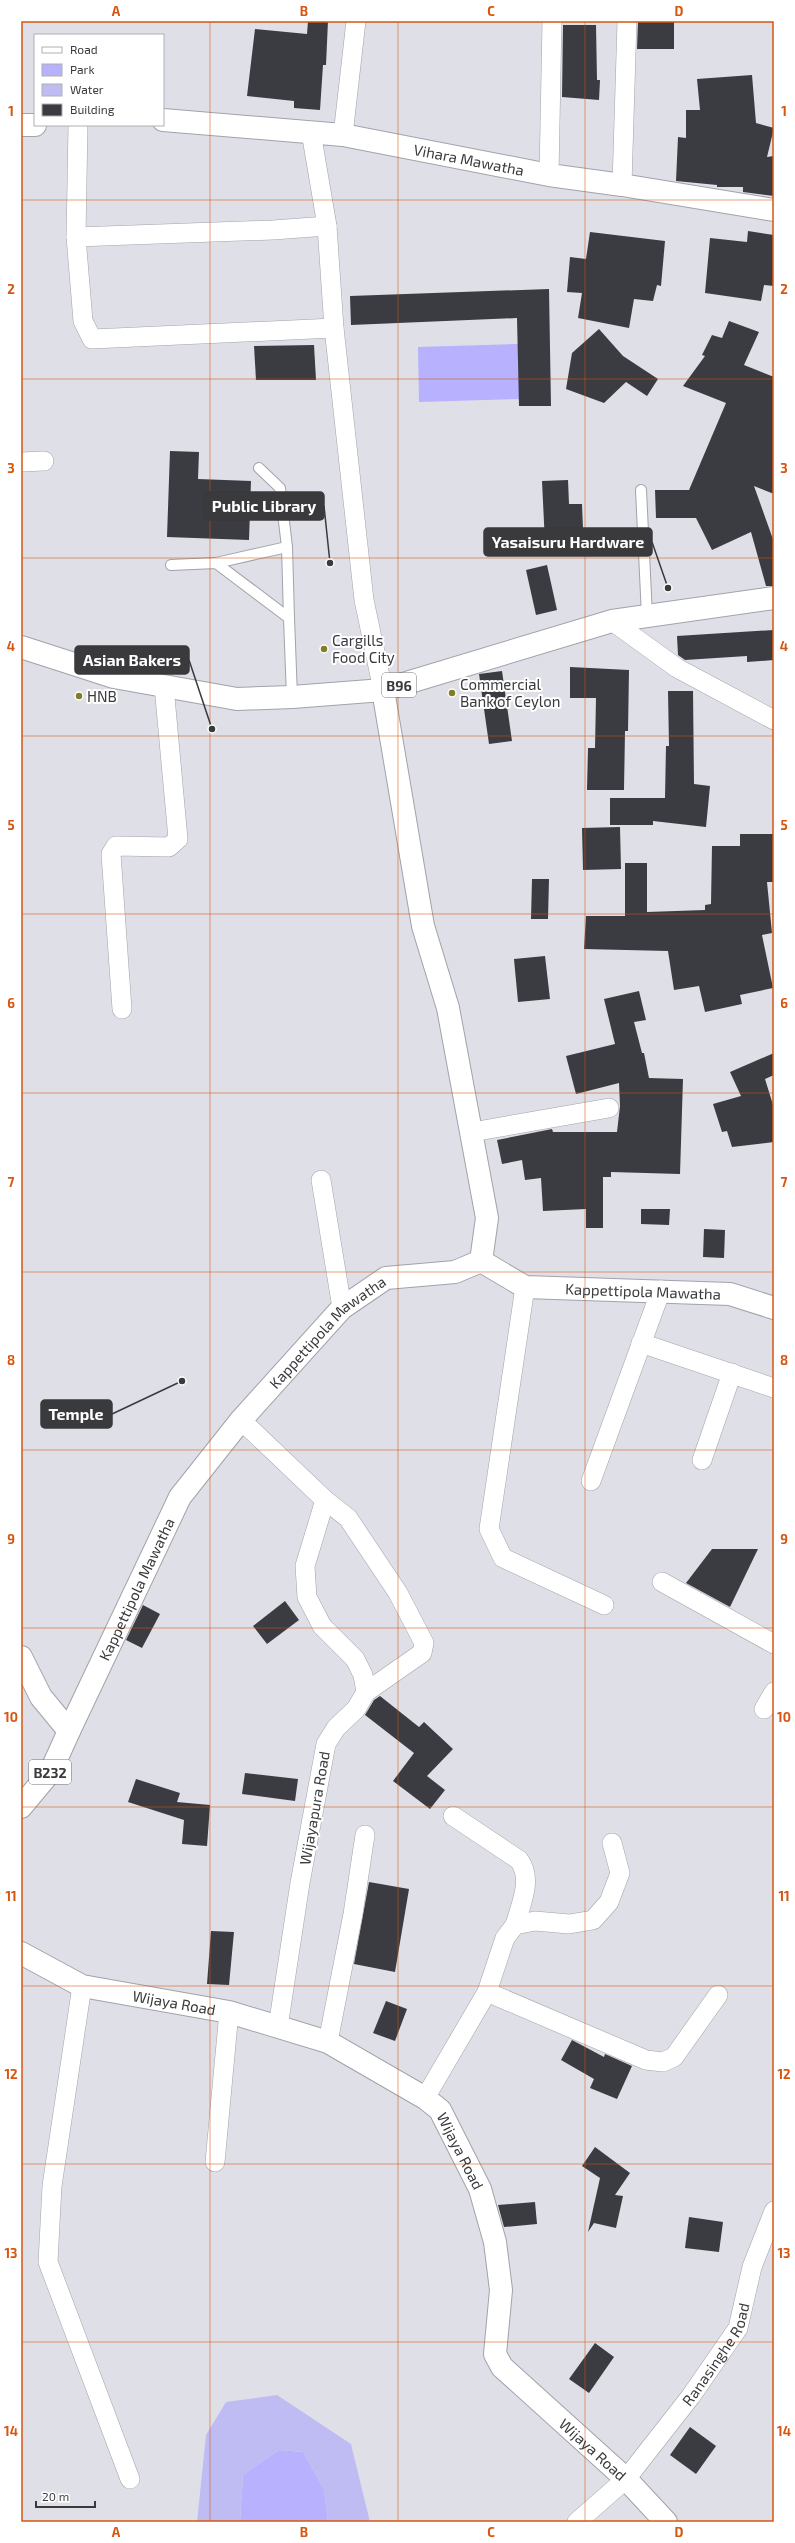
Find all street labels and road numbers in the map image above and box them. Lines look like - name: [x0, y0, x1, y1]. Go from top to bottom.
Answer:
- street label: Vihara Mawatha: [412, 140, 526, 179]
- road number: B96: [382, 673, 416, 697]
- street label: Kappettipola Mawatha: [265, 1272, 389, 1392]
- street label: Kappettipola Mawatha: [565, 1279, 721, 1303]
- street label: Kappettipola Mawatha: [95, 1515, 178, 1663]
- street label: Wijayapura Road: [295, 1750, 334, 1867]
- road number: B232: [29, 1760, 71, 1784]
- street label: Wijaya Road: [131, 1986, 217, 2018]
- street label: Wijaya Road: [434, 2109, 488, 2192]
- street label: Ranasinghe Road: [678, 2301, 752, 2409]
- street label: Wijaya Road: [556, 2414, 630, 2484]

